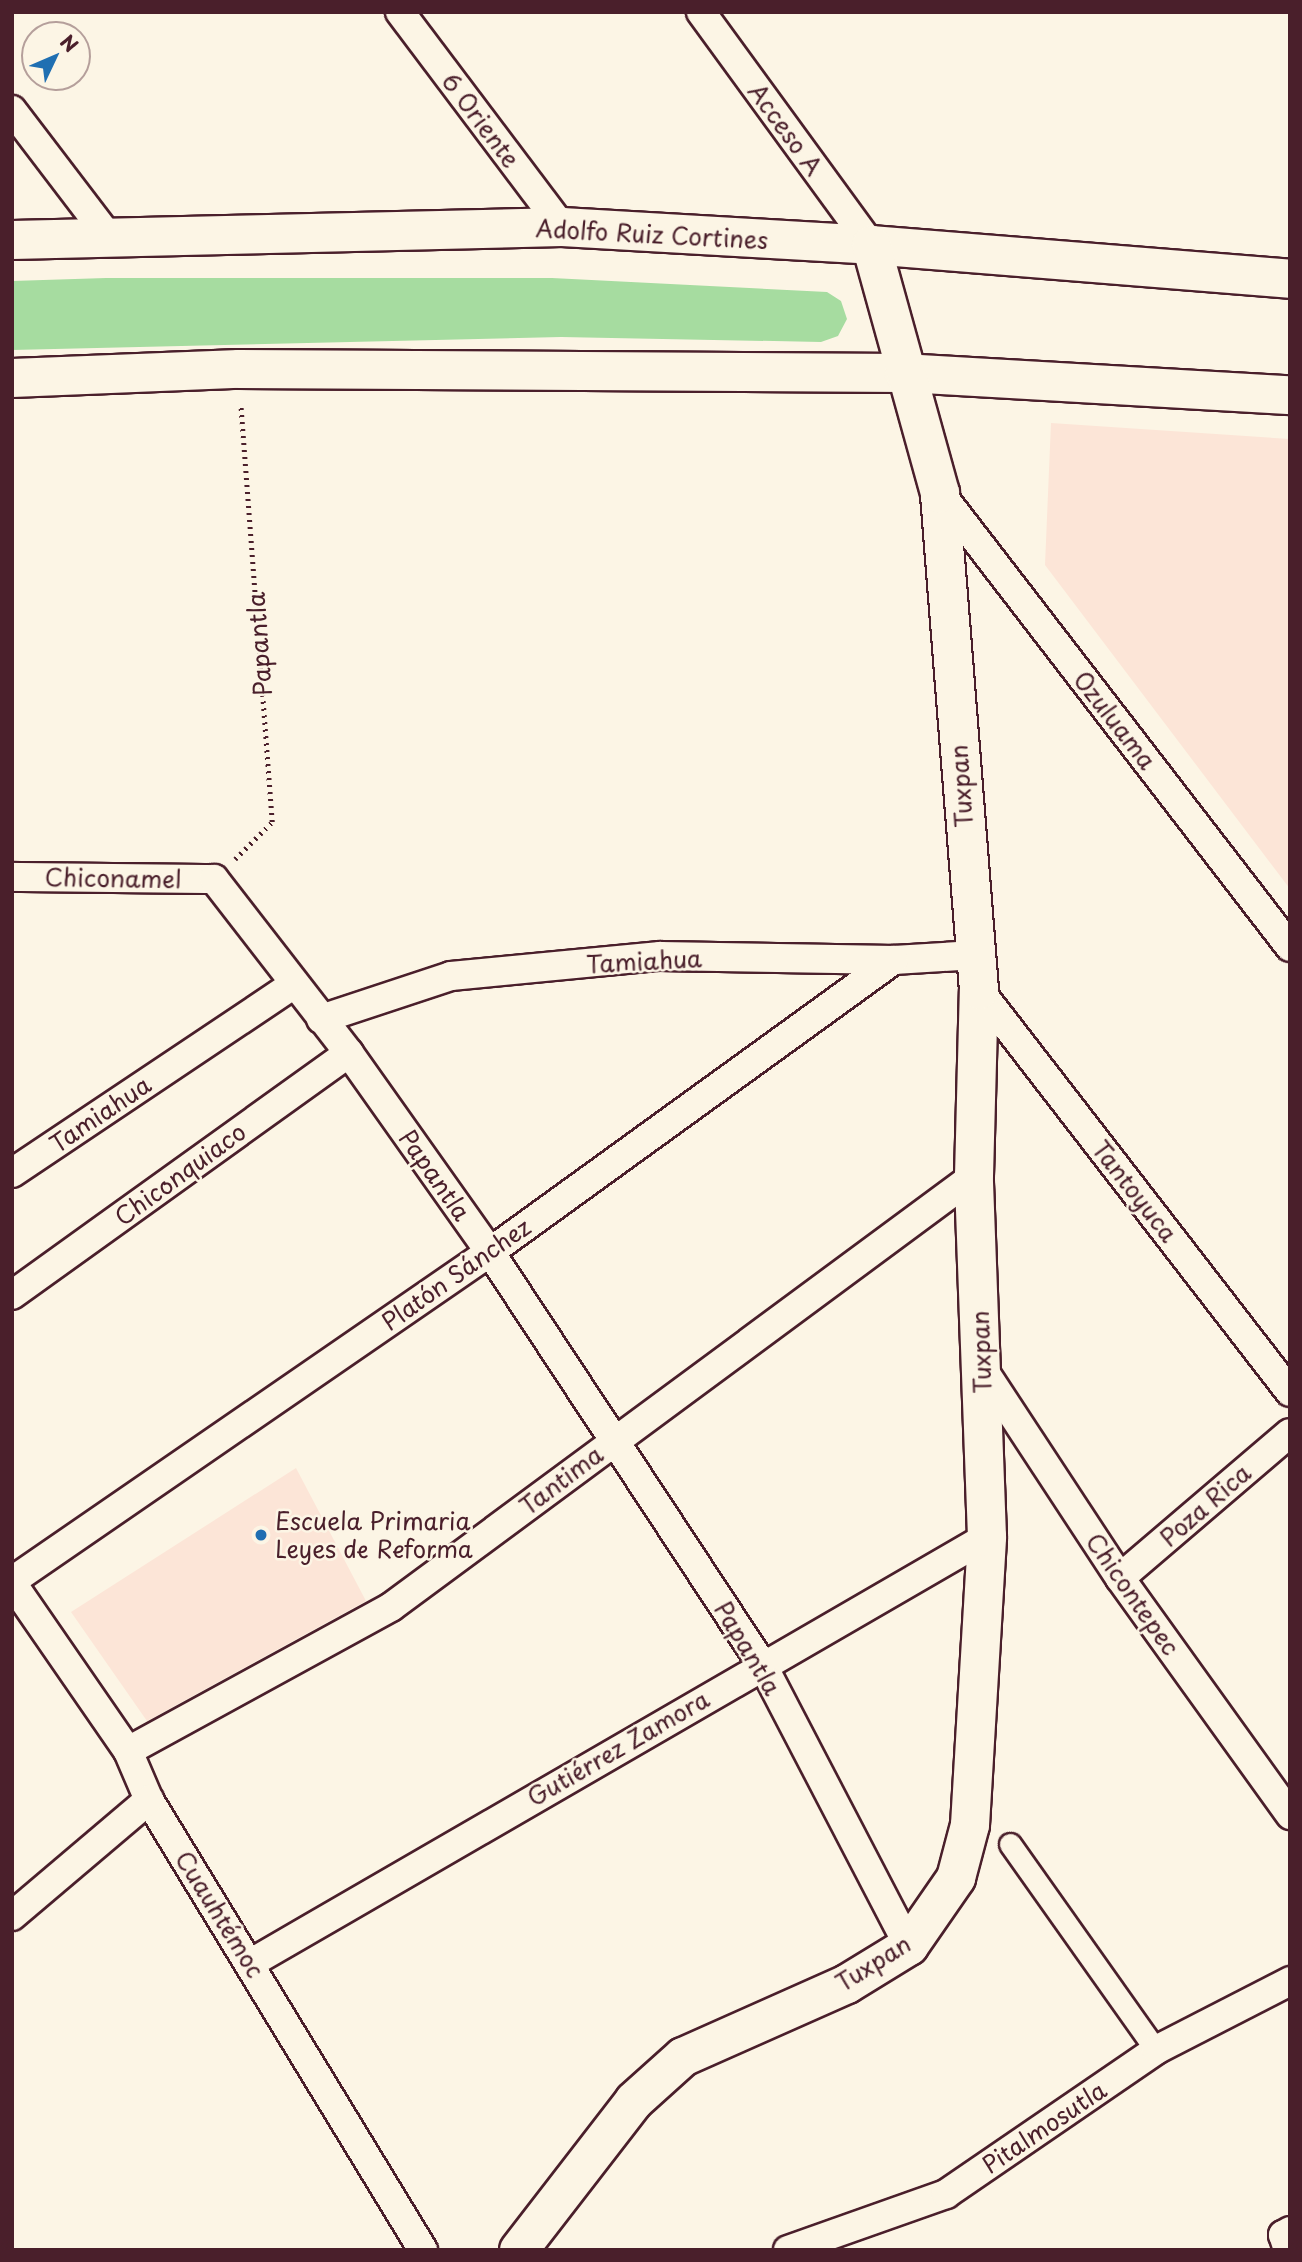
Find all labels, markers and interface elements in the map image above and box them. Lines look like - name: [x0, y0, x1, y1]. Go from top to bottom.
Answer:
- north arrow: [21, 21, 91, 91]
- text: N: [54, 28, 85, 58]
- street label: 6 Oriente: [436, 67, 526, 173]
- street label: Acceso A: [743, 78, 829, 180]
- street label: Adolfo Ruiz Cortines: [534, 213, 770, 255]
- street label: Papantla: [241, 591, 277, 697]
- street label: Ozuluama: [1068, 665, 1162, 775]
- street label: Tuxpan: [944, 744, 978, 828]
- street label: Chiconamel: [44, 862, 182, 894]
- street label: Tamiahua: [585, 944, 703, 978]
- street label: Tamiahua: [44, 1070, 156, 1158]
- street label: Chiconquiaco: [109, 1117, 251, 1231]
- street label: Papantla: [393, 1124, 477, 1226]
- street label: Tantoyuca: [1087, 1135, 1183, 1247]
- street label: Platón Sánchez: [376, 1212, 536, 1336]
- street label: Tuxpan: [965, 1310, 997, 1394]
- street label: Tantima: [514, 1439, 608, 1521]
- street label: Poza Rica: [1153, 1457, 1257, 1553]
- place label: Escuela Primaria Leyes de Reforma: [275, 1507, 476, 1563]
- marker: Escuela Primaria Leyes de Reforma: [253, 1527, 269, 1543]
- street label: Chicontepec: [1080, 1527, 1186, 1661]
- street label: Papantla: [709, 1596, 787, 1700]
- street label: Gutiérrez Zamora: [522, 1684, 714, 1812]
- street label: Cuauhtémoc: [170, 1846, 270, 1982]
- street label: Tuxpan: [830, 1929, 916, 1997]
- street label: Pitalmosutla: [977, 2075, 1111, 2179]

